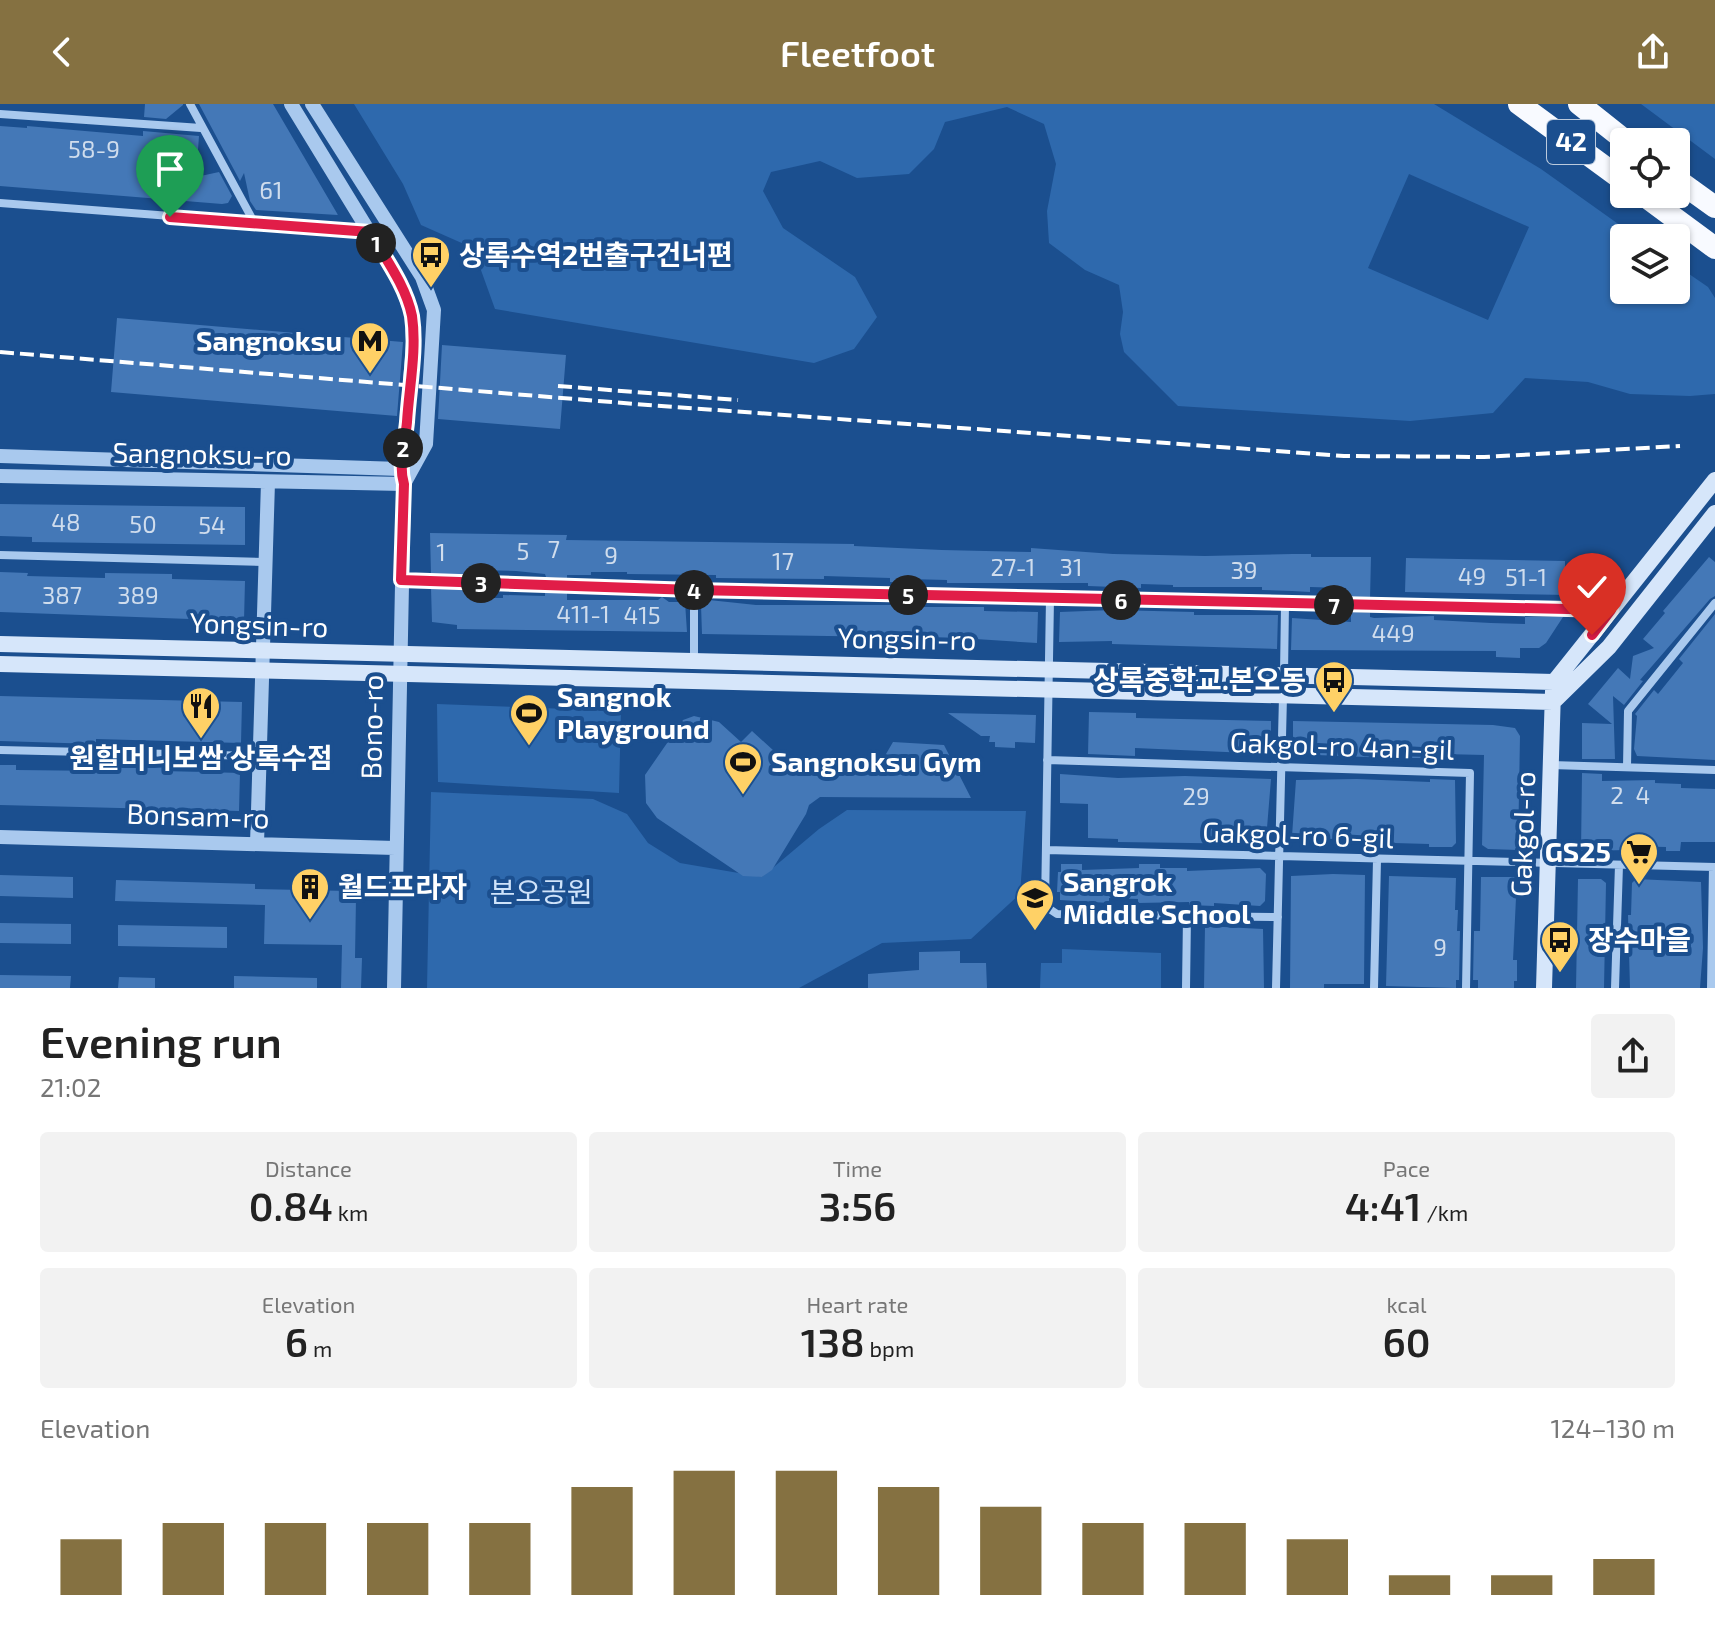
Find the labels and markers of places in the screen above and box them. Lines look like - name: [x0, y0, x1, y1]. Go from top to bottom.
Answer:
- pin: [136, 135, 204, 217]
- pin: 1: [356, 223, 396, 263]
- bus stop icon: 상록수역2번출구건너편: [410, 234, 452, 289]
- place label: 상록수역2번출구건너편: [459, 237, 733, 271]
- metro station icon: Sangnoksu: [349, 320, 391, 375]
- place label: Sangnoksu: [196, 323, 342, 357]
- pin: 2: [383, 428, 423, 468]
- pin: [1558, 553, 1626, 635]
- pin: 3: [461, 563, 501, 603]
- pin: 4: [674, 570, 714, 610]
- pin: 5: [888, 575, 928, 615]
- pin: 6: [1101, 580, 1141, 620]
- pin: 7: [1314, 585, 1354, 625]
- bus stop icon: 상록중학교.본오동: [1313, 659, 1355, 714]
- place label: 상록중학교.본오동: [1093, 662, 1306, 696]
- place label: Sangnok Playground: [557, 679, 710, 745]
- restaurant icon: 원할머니보쌈 상록수점: [180, 685, 222, 740]
- sports icon: Sangnok Playground: [508, 692, 550, 747]
- place label: 원할머니보쌈 상록수점: [69, 740, 333, 774]
- sports icon: Sangnoksu Gym: [722, 741, 764, 796]
- place label: Sangnoksu Gym: [771, 744, 982, 778]
- supermarket icon: GS25: [1618, 831, 1660, 886]
- place label: GS25: [1545, 834, 1611, 868]
- place label: Sangrok Middle School: [1063, 864, 1251, 930]
- building icon: 월드프라자: [289, 866, 331, 921]
- place label: 월드프라자: [338, 869, 467, 903]
- school or university icon: Sangrok Middle School: [1014, 877, 1056, 932]
- bus stop icon: 장수마을: [1539, 919, 1581, 974]
- place label: 장수마을: [1588, 922, 1691, 956]

